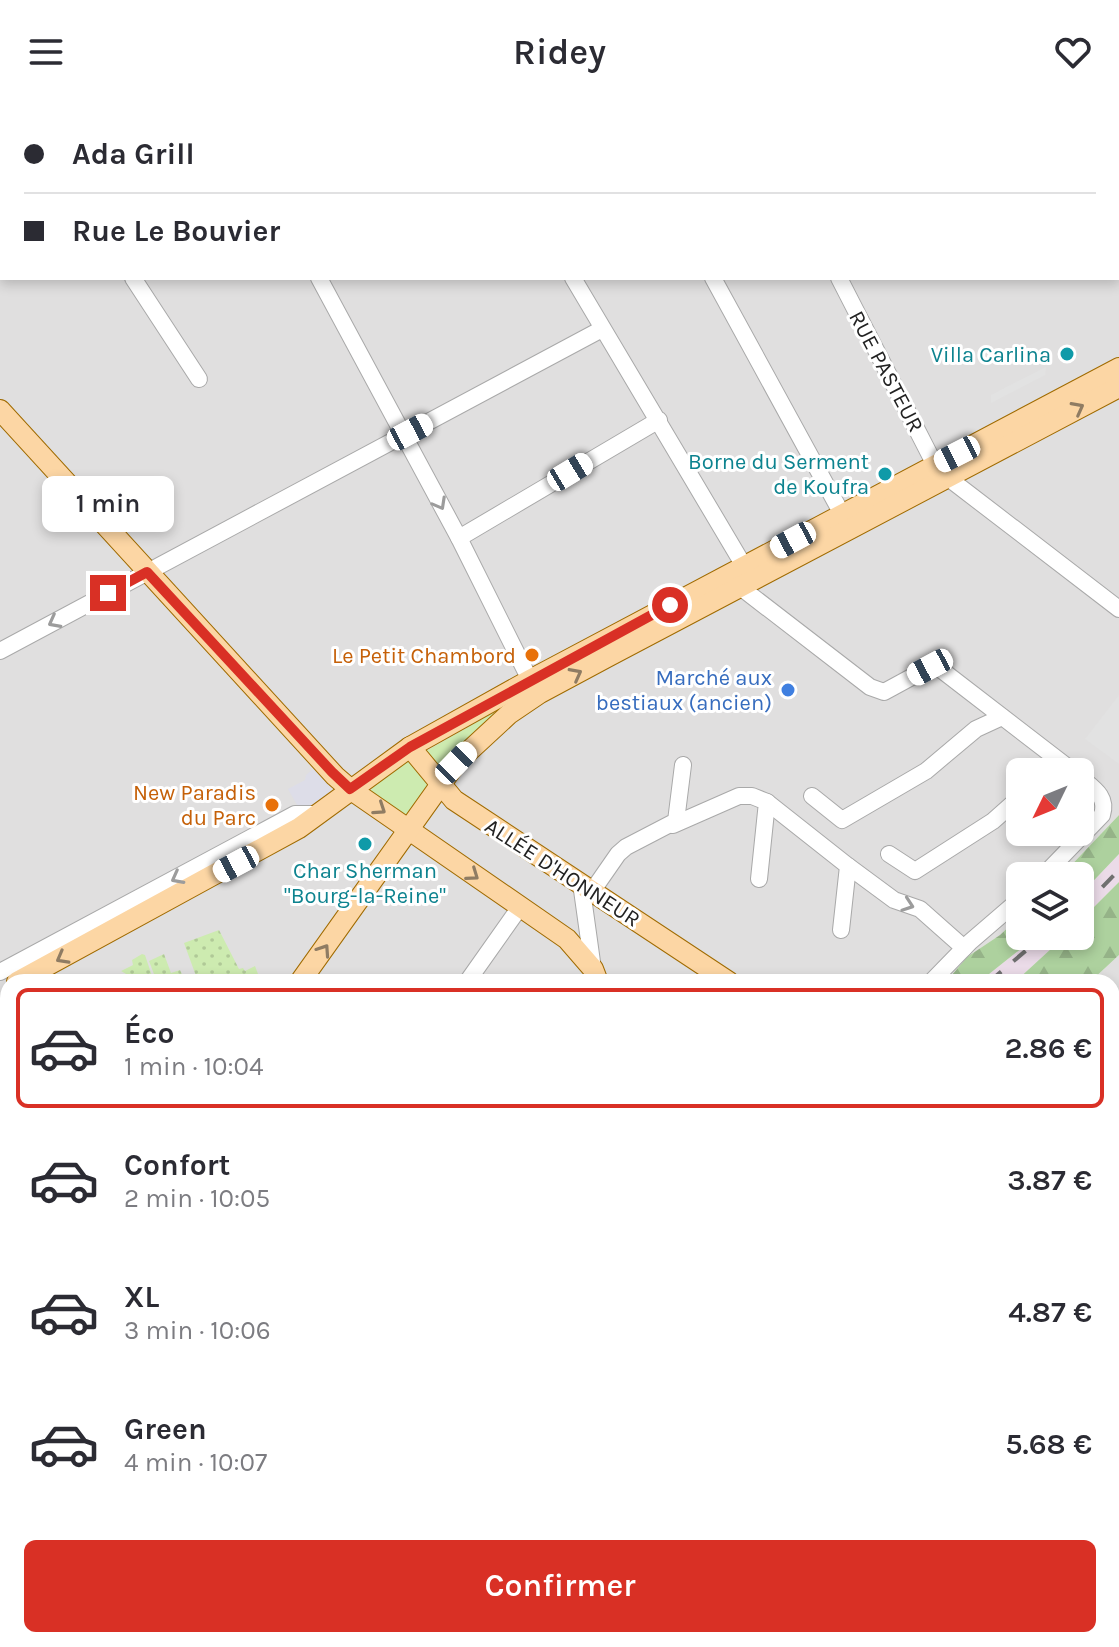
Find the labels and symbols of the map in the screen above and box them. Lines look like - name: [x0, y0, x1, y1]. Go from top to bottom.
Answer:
- street label: RUE PASTEUR: [843, 306, 929, 437]
- place label: Villa Carlina: [931, 342, 1051, 368]
- marker: Villa Carlina: [1058, 345, 1076, 363]
- one-way arrow: [1069, 403, 1084, 418]
- car: [383, 410, 437, 454]
- car: [930, 432, 984, 476]
- car: [543, 449, 597, 495]
- place label: Borne du Serment de Koufra: [688, 449, 869, 500]
- marker: Borne du Serment de Koufra: [876, 465, 894, 483]
- callout: 1 min: [42, 477, 174, 533]
- one-way arrow: [430, 495, 446, 510]
- car: [766, 518, 820, 562]
- route end: [90, 575, 126, 611]
- route start: [652, 587, 688, 623]
- one-way arrow: [49, 612, 63, 628]
- place label: Le Petit Chambord: [332, 643, 516, 669]
- car: [903, 645, 957, 689]
- marker: Le Petit Chambord: [523, 646, 541, 664]
- place label: Marché aux bestiaux (ancien): [596, 665, 772, 716]
- one-way arrow: [567, 668, 582, 683]
- marker: Marché aux bestiaux (ancien): [779, 681, 797, 699]
- car: [431, 737, 481, 789]
- north arrow: [1006, 758, 1094, 846]
- place label: New Paradis du Parc: [133, 780, 256, 831]
- marker: New Paradis du Parc: [263, 796, 281, 814]
- one-way arrow: [371, 799, 385, 814]
- street label: ALLÉE D'HONNEUR: [480, 812, 646, 933]
- marker: Char Sherman "Bourg-la-Reine": [356, 835, 374, 853]
- car: [209, 842, 263, 886]
- place label: Char Sherman "Bourg-la-Reine": [284, 858, 446, 909]
- one-way arrow: [464, 865, 478, 880]
- one-way arrow: [171, 868, 186, 883]
- one-way arrow: [900, 895, 914, 911]
- one-way arrow: [314, 944, 329, 959]
- one-way arrow: [56, 948, 71, 964]

